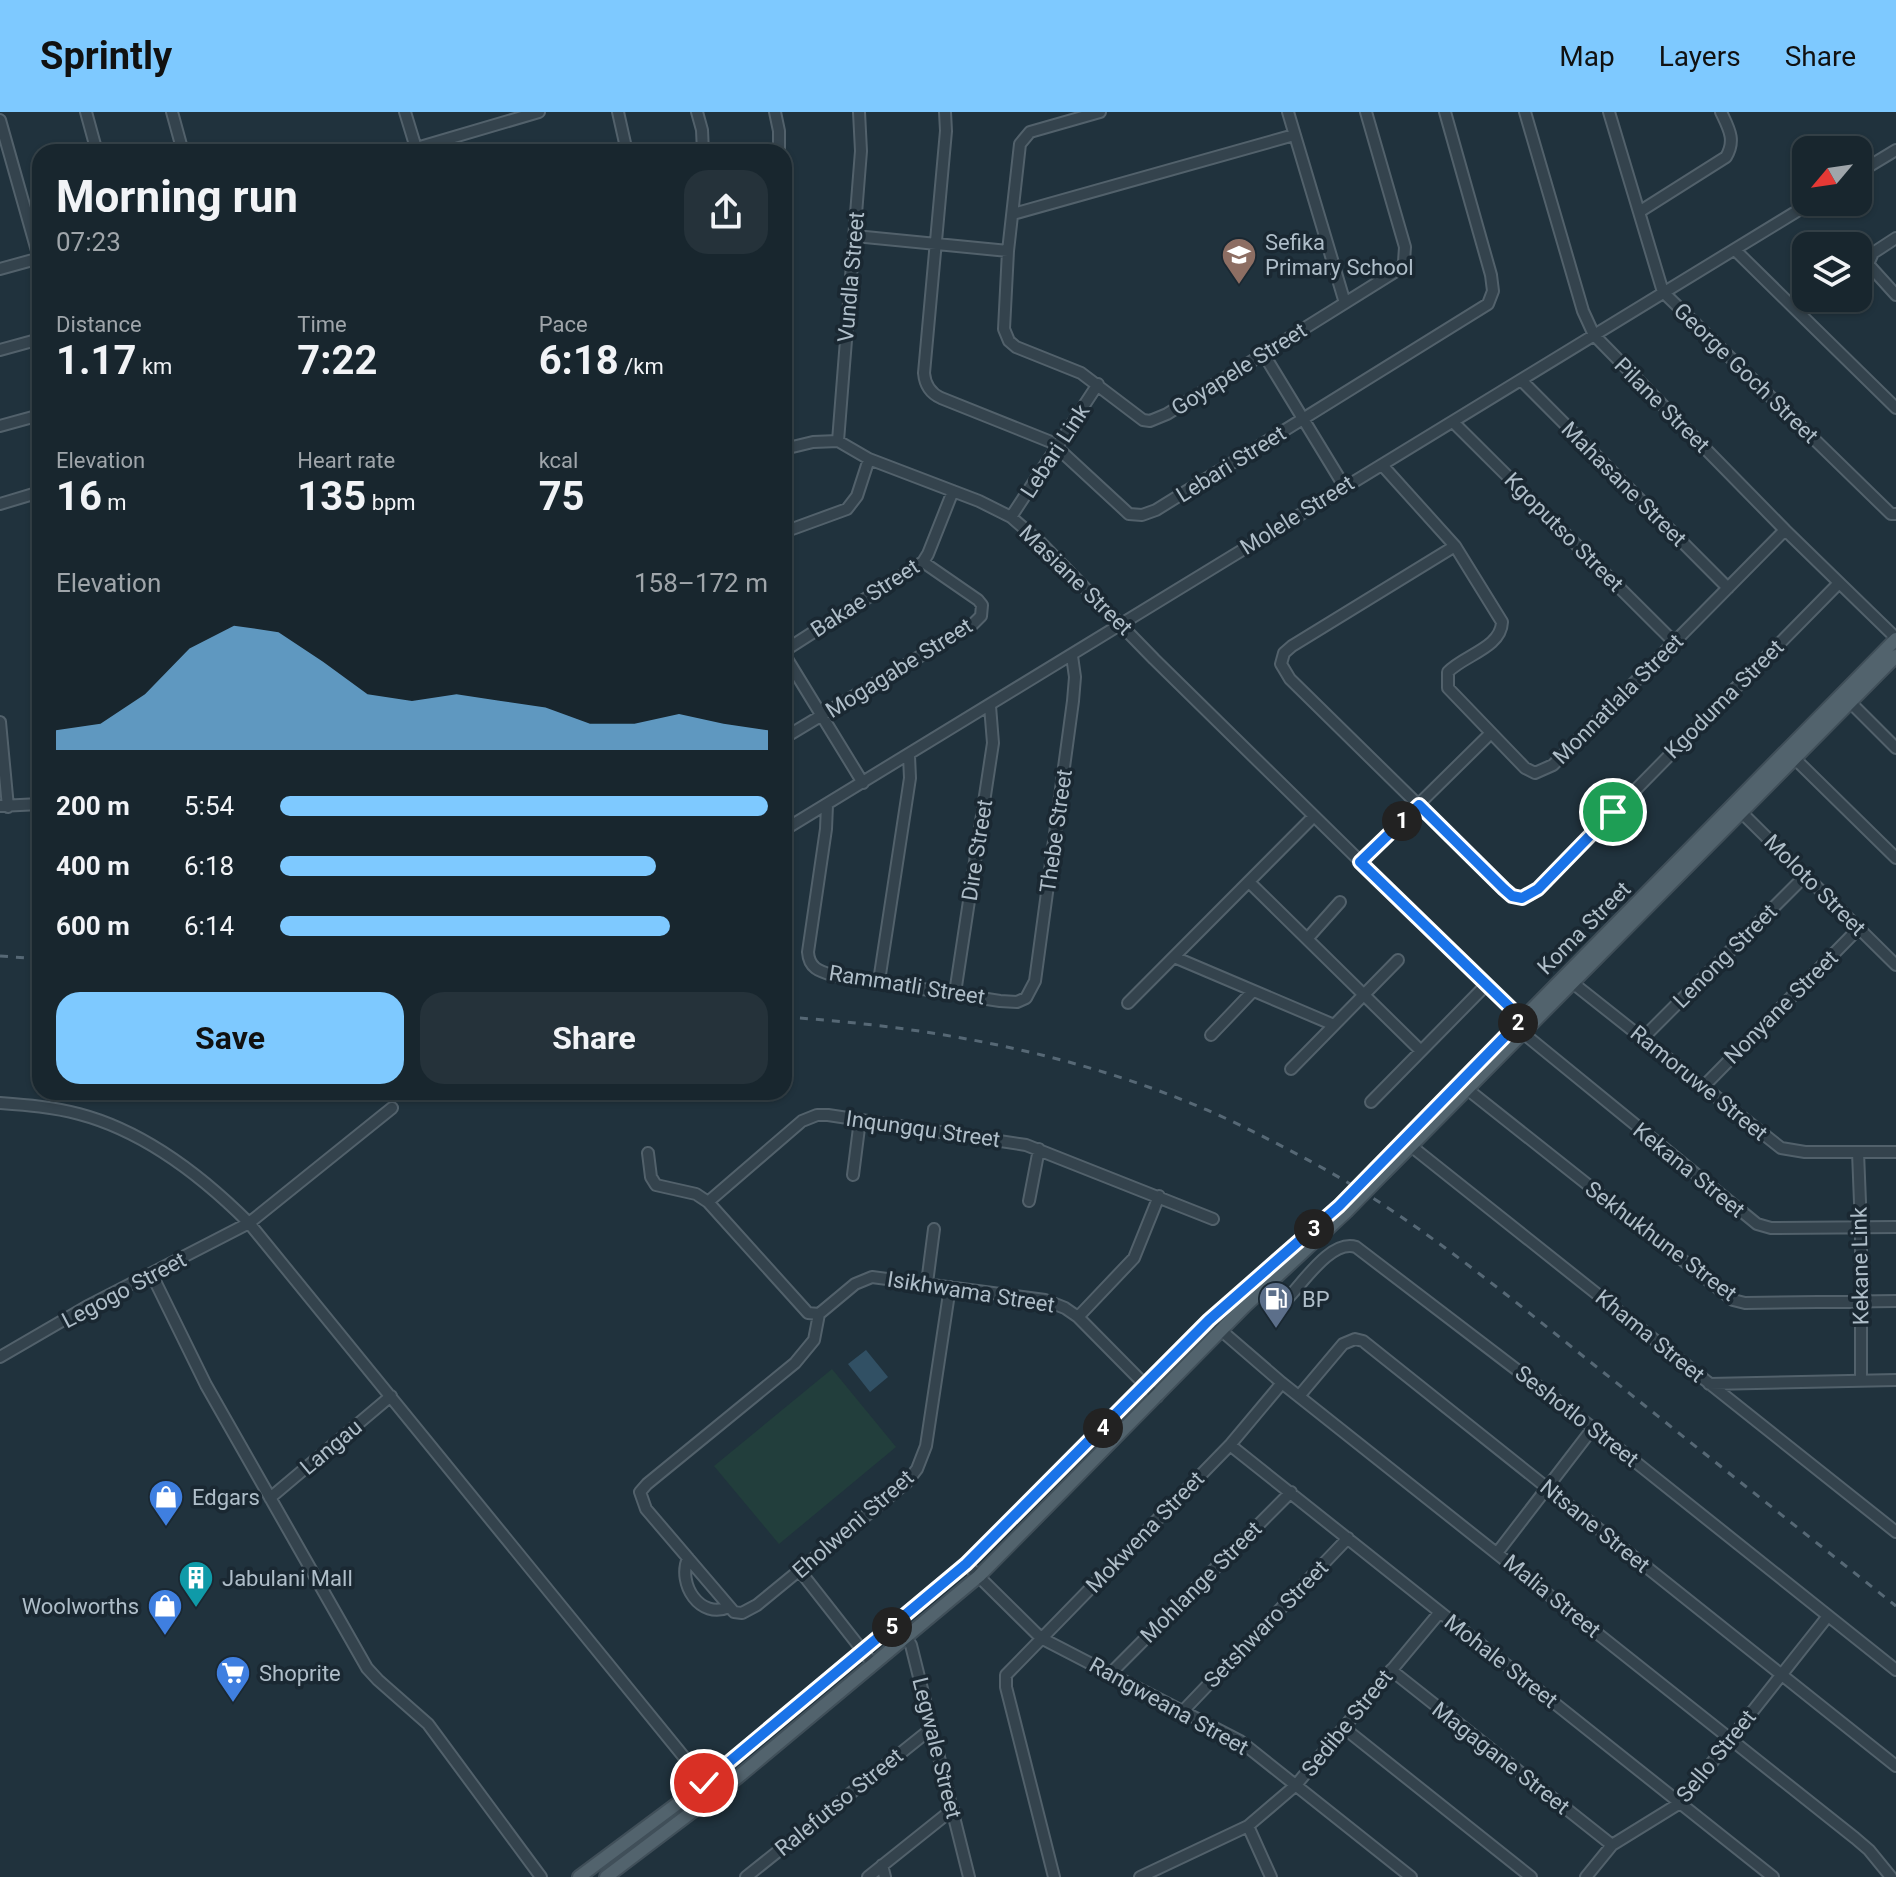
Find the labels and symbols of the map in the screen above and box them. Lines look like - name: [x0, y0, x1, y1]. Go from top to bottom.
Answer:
- north arrow: [1792, 136, 1872, 216]
- street label: Vundla Street: [833, 211, 869, 343]
- place label: Sefika Primary School: [1265, 230, 1414, 280]
- school or university icon: Sefika Primary School: [1220, 236, 1258, 286]
- street label: George Goch Street: [1669, 298, 1823, 448]
- street label: Goyapele Street: [1167, 318, 1311, 420]
- street label: Pilane Street: [1609, 352, 1715, 458]
- street label: Lebari Link: [1015, 399, 1095, 503]
- street label: Mahasane Street: [1557, 417, 1691, 551]
- street label: Lebari Street: [1172, 421, 1290, 507]
- street label: Kgoputso Street: [1499, 467, 1629, 597]
- street label: Molele Street: [1236, 470, 1358, 560]
- street label: Masiane Street: [1014, 520, 1138, 640]
- street label: Bakae Street: [806, 554, 924, 642]
- street label: Mogagabe Street: [821, 613, 977, 723]
- street label: Monnatlala Street: [1548, 629, 1688, 769]
- street label: Kgoduma Street: [1659, 634, 1789, 764]
- street label: Thebe Street: [1035, 768, 1077, 894]
- pin: [1579, 778, 1647, 846]
- street label: Dire Street: [957, 798, 997, 902]
- pin: 1: [1382, 801, 1422, 841]
- street label: Moloto Street: [1759, 829, 1871, 941]
- street label: Koma Street: [1532, 876, 1636, 980]
- street label: Lenong Street: [1668, 899, 1782, 1013]
- street label: Nonyane Street: [1719, 945, 1843, 1069]
- street label: Rammatli Street: [827, 960, 987, 1010]
- pin: 2: [1498, 1003, 1538, 1043]
- street label: Ramoruwe Street: [1626, 1020, 1772, 1146]
- street label: Inqungqu Street: [844, 1106, 1002, 1152]
- street label: Kekana Street: [1628, 1118, 1750, 1222]
- street label: Sekhukhune Street: [1580, 1176, 1742, 1306]
- street label: Kekane Link: [1846, 1206, 1874, 1325]
- pin: 3: [1294, 1209, 1334, 1249]
- street label: Legogo Street: [58, 1247, 190, 1333]
- street label: Isikhwama Street: [885, 1266, 1057, 1318]
- fuel station icon: BP: [1257, 1280, 1295, 1330]
- street label: Khama Street: [1591, 1285, 1709, 1387]
- place label: BP: [1302, 1287, 1330, 1312]
- street label: Seshotlo Street: [1510, 1360, 1644, 1472]
- pin: 4: [1083, 1408, 1123, 1448]
- street label: Langau: [295, 1414, 367, 1480]
- street label: Eholweni Street: [788, 1465, 918, 1583]
- street label: Mokwena Street: [1081, 1466, 1209, 1598]
- street label: Ntsane Street: [1535, 1474, 1655, 1578]
- shop icon: Edgars: [147, 1478, 185, 1528]
- place label: Edgars: [192, 1485, 260, 1510]
- street label: Mohlange Street: [1135, 1516, 1267, 1648]
- street label: Malia Street: [1499, 1549, 1605, 1643]
- street label: Setshwaro Street: [1199, 1555, 1333, 1693]
- building icon: Jabulani Mall: [177, 1559, 215, 1609]
- place label: Jabulani Mall: [222, 1566, 353, 1591]
- shop icon: Woolworths: [146, 1587, 184, 1637]
- place label: Woolworths: [22, 1594, 139, 1619]
- pin: 5: [872, 1607, 912, 1647]
- street label: Mohale Street: [1440, 1609, 1562, 1713]
- street label: Rangweana Street: [1085, 1652, 1253, 1760]
- supermarket icon: Shoprite: [214, 1654, 252, 1704]
- place label: Shoprite: [259, 1661, 341, 1686]
- street label: Sedibe Street: [1296, 1665, 1398, 1781]
- street label: Legwale Street: [907, 1675, 967, 1821]
- street label: Magagane Street: [1427, 1697, 1575, 1819]
- street label: Sello Street: [1671, 1705, 1761, 1807]
- street label: Ralefutso Street: [770, 1743, 908, 1861]
- pin: [670, 1749, 738, 1817]

